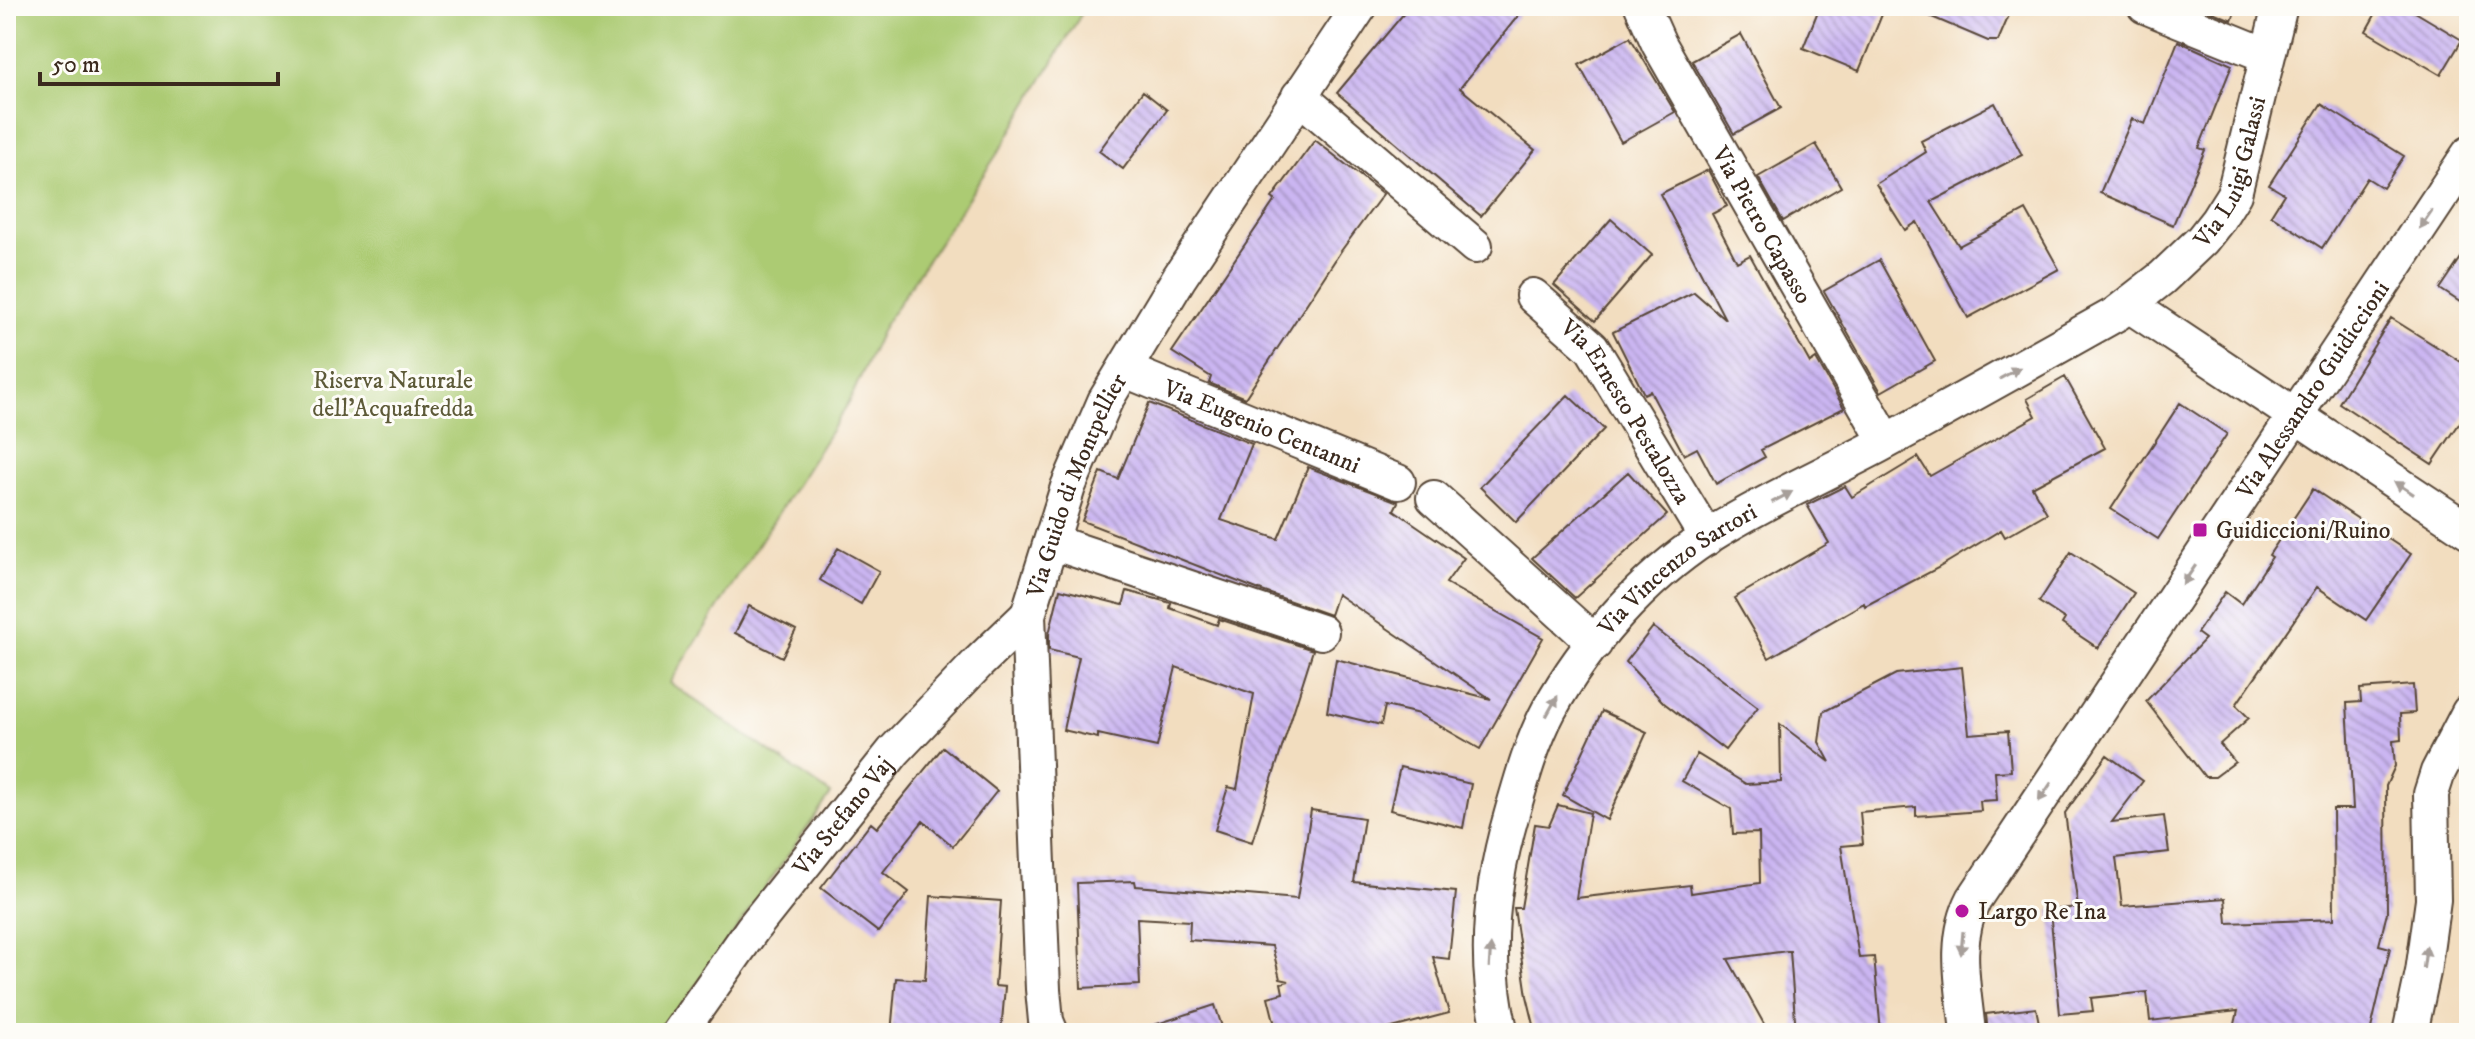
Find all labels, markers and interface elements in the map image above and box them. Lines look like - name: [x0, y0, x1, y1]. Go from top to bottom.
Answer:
- scale bar: [40, 36, 278, 86]
- text: 50 m: [52, 50, 100, 80]
- street label: Via Luigi Galassi: [2187, 94, 2273, 255]
- street label: Via Pietro Capasso: [1704, 141, 1818, 309]
- one-way arrow: [2419, 208, 2434, 230]
- street label: Via Alessandro Guidiccioni: [2230, 275, 2397, 506]
- street label: Via Ernesto Pestalozza: [1553, 312, 1697, 511]
- park label: Riserva Naturale dell'Acquafredda: [312, 366, 475, 424]
- one-way arrow: [1999, 366, 2021, 380]
- street label: Via Guido di Montpellier: [1020, 368, 1134, 602]
- street label: Via Eugenio Centanni: [1158, 373, 1364, 481]
- one-way arrow: [2393, 481, 2414, 496]
- one-way arrow: [1770, 490, 1793, 503]
- street label: Via Vincenzo Sartori: [1591, 497, 1762, 643]
- place label: Guidiccioni/Ruino: [2216, 516, 2390, 546]
- marker: Guidiccioni/Ruino: [2191, 521, 2209, 539]
- one-way arrow: [2182, 565, 2197, 586]
- one-way arrow: [1545, 695, 1559, 717]
- street label: Via Stefano Vaj: [786, 751, 900, 883]
- one-way arrow: [2038, 781, 2053, 802]
- place label: Largo Re Ina: [1978, 897, 2107, 927]
- marker: Largo Re Ina: [1953, 902, 1971, 920]
- one-way arrow: [1955, 931, 1968, 956]
- one-way arrow: [1484, 943, 1497, 968]
- one-way arrow: [2419, 944, 2432, 969]

